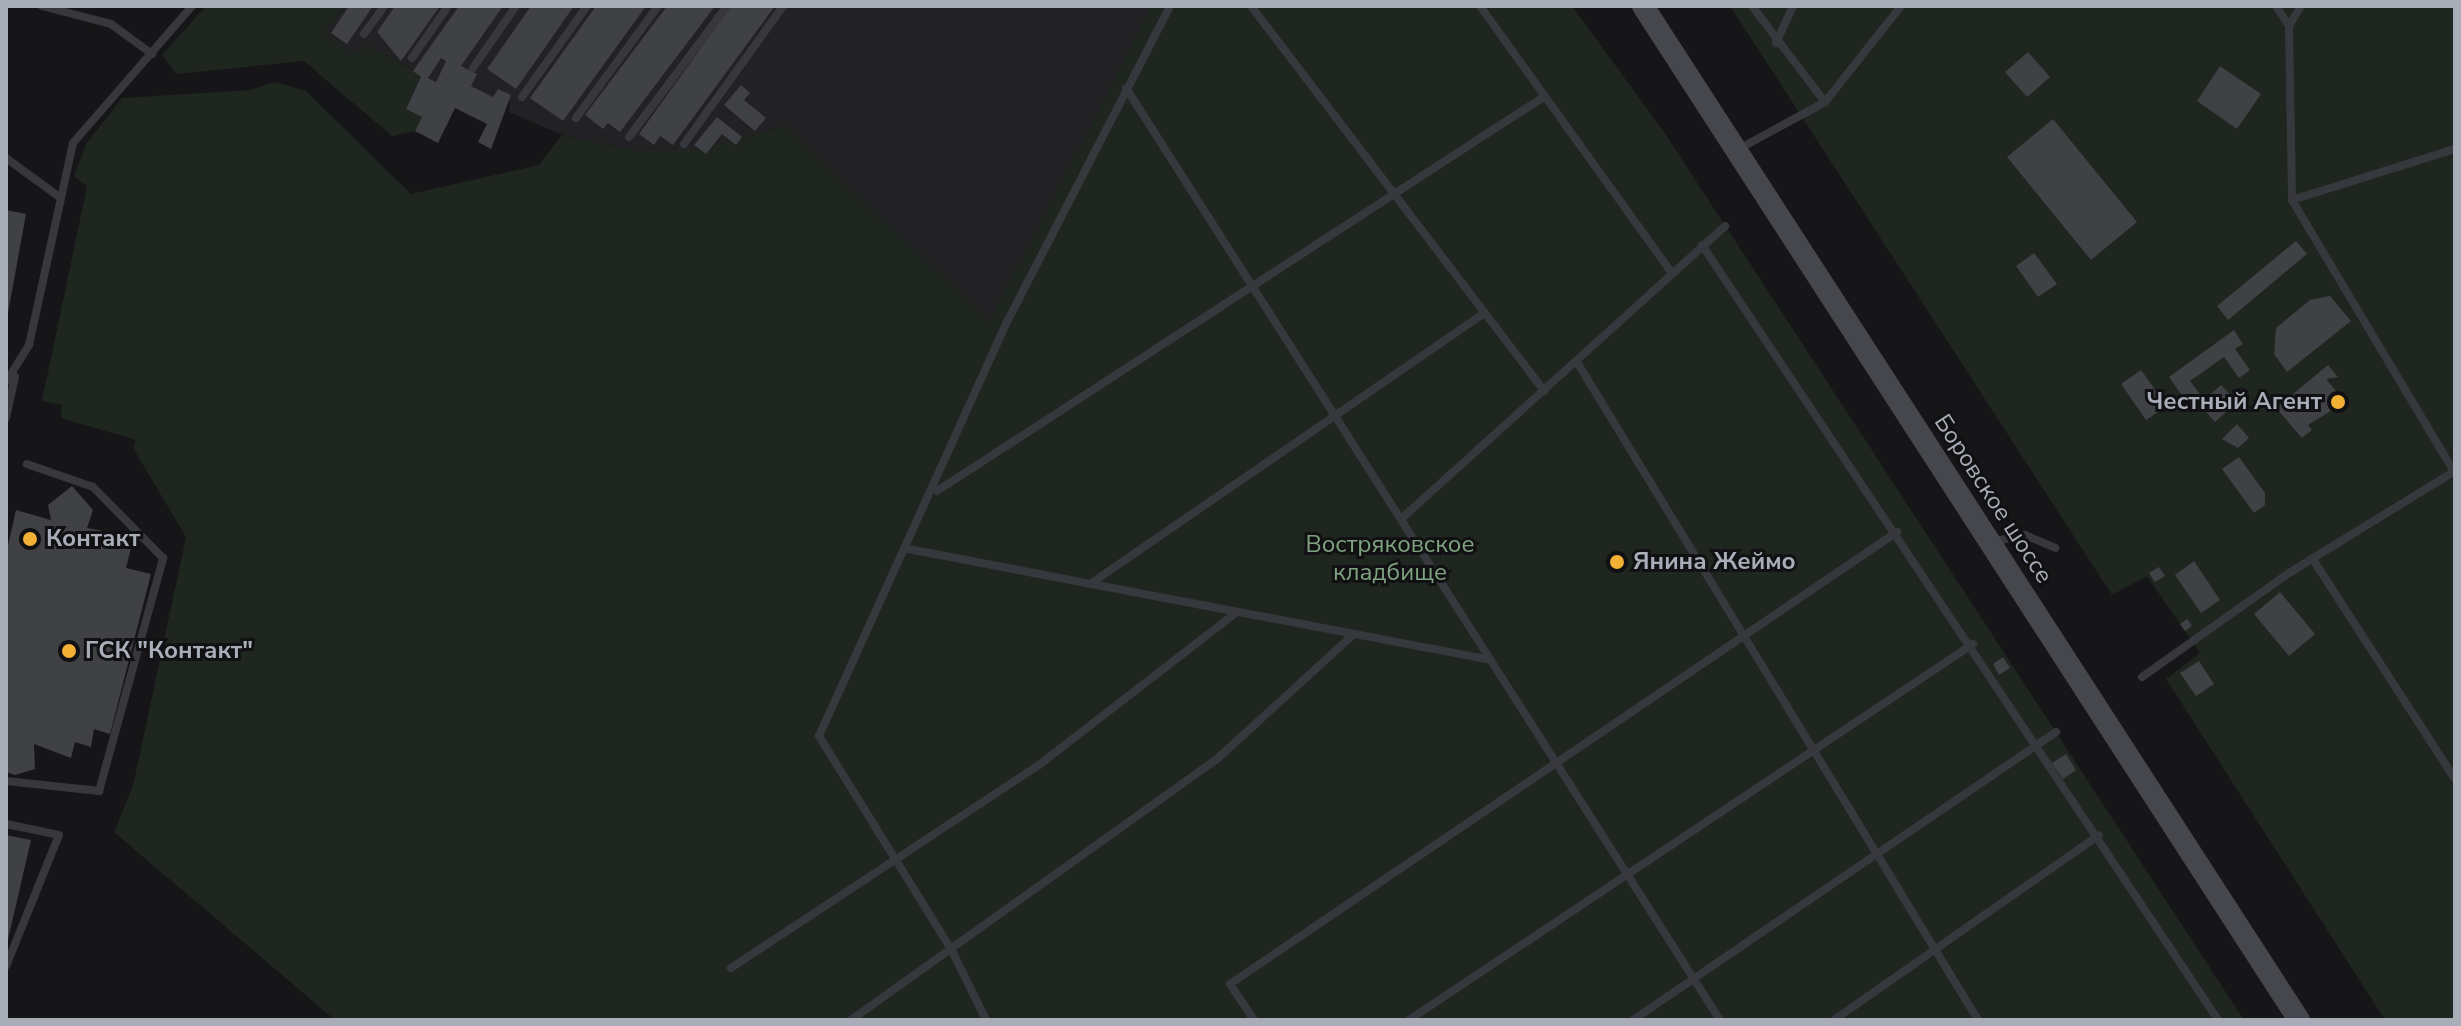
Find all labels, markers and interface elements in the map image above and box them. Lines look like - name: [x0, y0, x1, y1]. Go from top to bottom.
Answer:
- place label: Честный Агент: [2147, 388, 2322, 416]
- marker: Честный Агент: [2329, 393, 2347, 411]
- street label: Боровское шоссе: [1928, 409, 2058, 589]
- place label: Контакт: [46, 525, 140, 553]
- marker: Контакт: [21, 530, 39, 548]
- park label: Востряковское кладбище: [1306, 531, 1474, 587]
- place label: Янина Жеймо: [1633, 548, 1796, 576]
- marker: Янина Жеймо: [1608, 553, 1626, 571]
- place label: ГСК "Контакт": [85, 637, 253, 665]
- marker: ГСК "Контакт": [60, 642, 78, 660]

